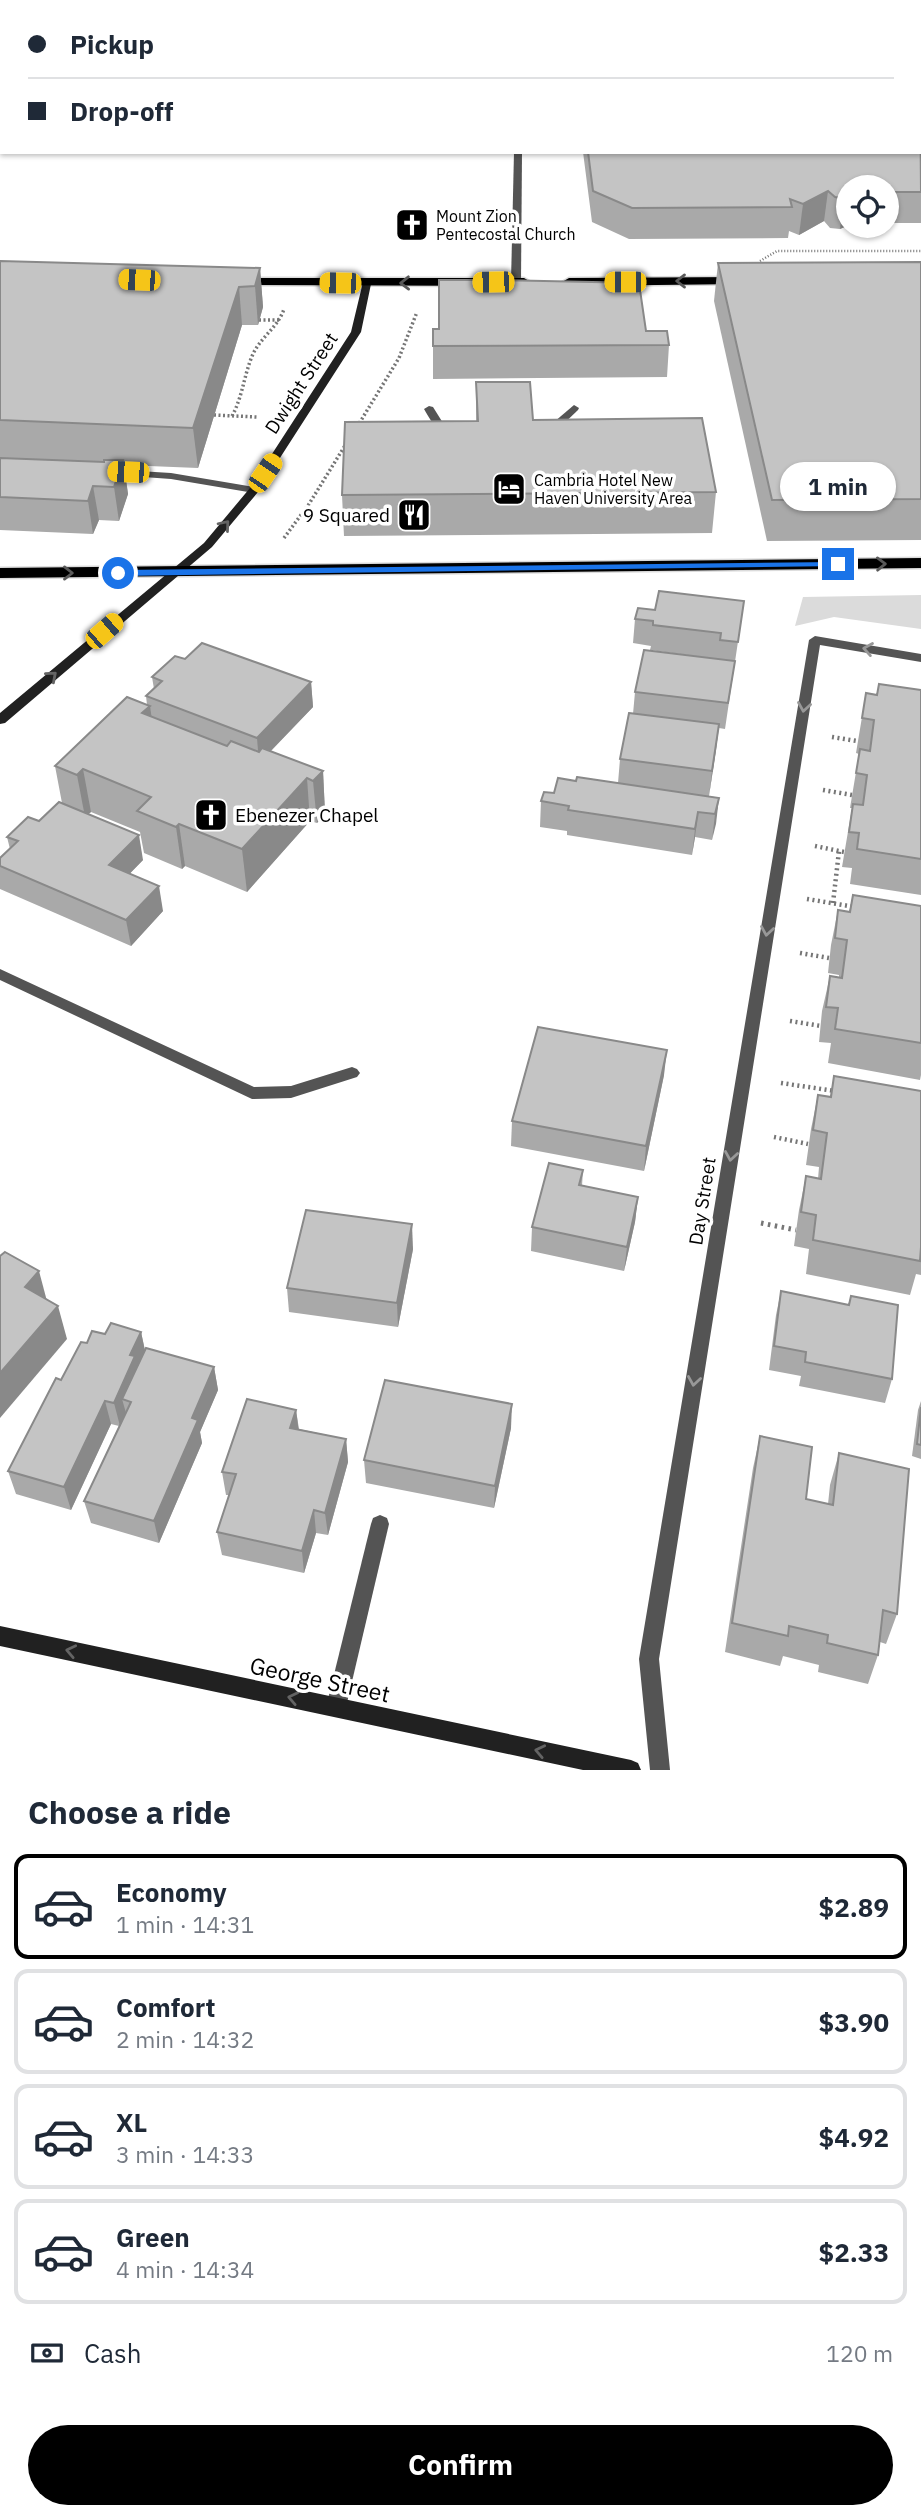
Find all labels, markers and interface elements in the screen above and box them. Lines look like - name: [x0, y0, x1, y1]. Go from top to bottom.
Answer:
- text: Pickup: [70, 27, 154, 61]
- text: Drop-off: [70, 94, 173, 128]
- map controls: [836, 175, 899, 238]
- button: locate: [836, 175, 899, 238]
- church icon: Mount Zion Pentecostal Church: [393, 206, 431, 244]
- place label: Mount Zion Pentecostal Church: [436, 206, 576, 244]
- car: [118, 269, 161, 291]
- car: [472, 271, 515, 293]
- car: [319, 272, 362, 294]
- car: [605, 272, 647, 293]
- one-way arrow: [676, 273, 686, 289]
- one-way arrow: [399, 276, 410, 291]
- street label: Dwight Street: [259, 328, 343, 438]
- car: [245, 450, 286, 496]
- car: [107, 461, 150, 483]
- callout: 1 min: [780, 462, 896, 512]
- hotel icon: Cambria Hotel New Haven University Area: [490, 470, 528, 508]
- place label: Cambria Hotel New Haven University Area: [534, 470, 692, 508]
- text: 1 min: [808, 471, 868, 501]
- restaurant icon: 9 Squared: [395, 496, 433, 534]
- place label: 9 Squared: [303, 503, 390, 527]
- one-way arrow: [217, 520, 229, 533]
- route end: [822, 548, 854, 580]
- one-way arrow: [876, 556, 886, 572]
- route start: [102, 557, 134, 589]
- one-way arrow: [63, 565, 74, 581]
- car: [82, 609, 127, 653]
- one-way arrow: [862, 642, 874, 657]
- one-way arrow: [44, 672, 57, 684]
- one-way arrow: [797, 701, 812, 713]
- church icon: Ebenezer Chapel: [192, 796, 230, 834]
- place label: Ebenezer Chapel: [235, 803, 379, 827]
- one-way arrow: [760, 926, 775, 937]
- one-way arrow: [724, 1150, 739, 1162]
- street label: Day Street: [683, 1155, 721, 1247]
- one-way arrow: [687, 1375, 702, 1386]
- one-way arrow: [65, 1645, 77, 1660]
- street label: George Street: [247, 1650, 393, 1708]
- one-way arrow: [287, 1692, 299, 1707]
- one-way arrow: [534, 1744, 546, 1759]
- text: Choose a ride: [28, 1791, 231, 1833]
- icon: car: [32, 1875, 95, 1938]
- text: Economy: [116, 1875, 227, 1909]
- text: $2.89: [819, 1890, 889, 1924]
- text: 1 min · 14:31: [116, 1909, 254, 1939]
- icon: car: [32, 1990, 95, 2053]
- text: Comfort: [116, 1990, 215, 2024]
- text: $3.90: [819, 2005, 889, 2039]
- text: 2 min · 14:32: [116, 2024, 254, 2054]
- icon: car: [32, 2105, 95, 2168]
- text: XL: [116, 2105, 147, 2139]
- text: $4.92: [819, 2120, 889, 2154]
- text: 3 min · 14:33: [116, 2139, 254, 2169]
- icon: car: [32, 2220, 95, 2283]
- text: Green: [116, 2220, 190, 2254]
- text: $2.33: [819, 2235, 889, 2269]
- text: 4 min · 14:34: [116, 2254, 254, 2284]
- icon: cash: [28, 2334, 66, 2372]
- text: Cash: [84, 2336, 141, 2370]
- text: 120 m: [826, 2338, 893, 2368]
- button: Confirm: [28, 2425, 893, 2505]

